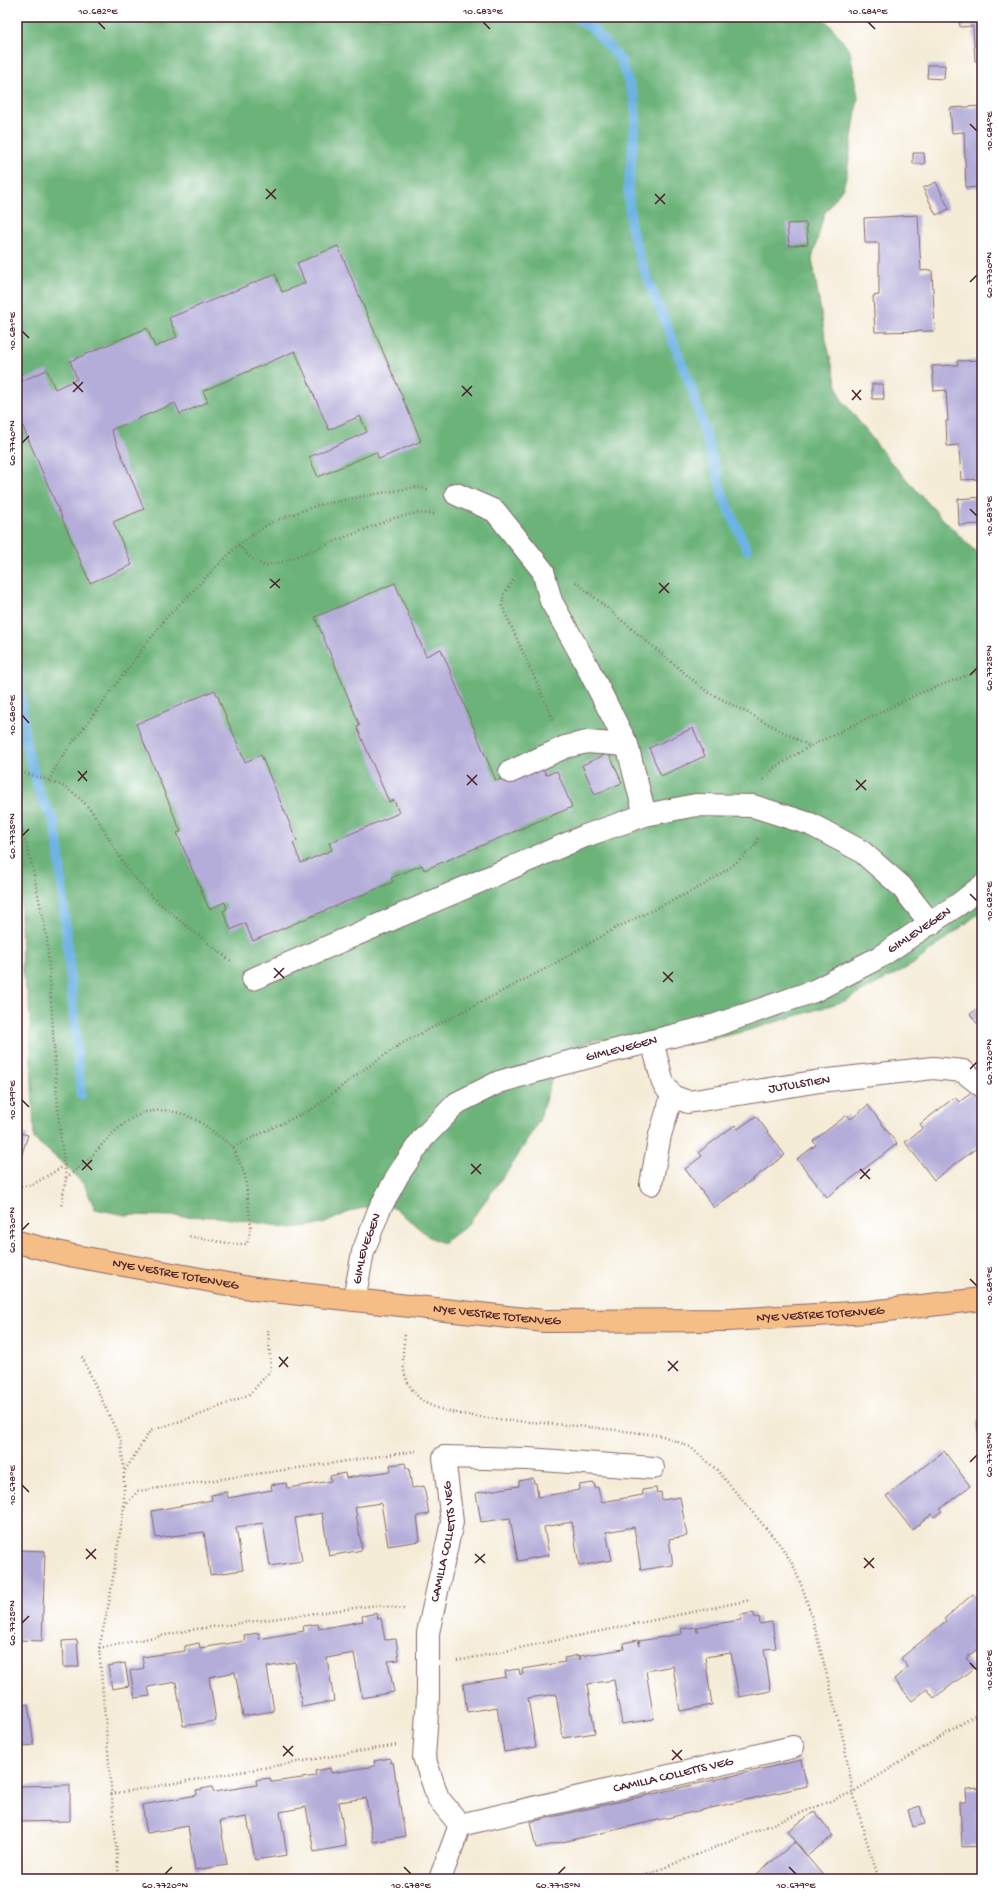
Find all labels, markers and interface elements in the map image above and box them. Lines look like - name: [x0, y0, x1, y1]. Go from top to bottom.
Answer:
- text: 10.682°E: [77, 6, 118, 18]
- text: 10.683°E: [462, 6, 503, 18]
- text: 10.684°E: [848, 6, 888, 18]
- text: 10.684°E: [984, 111, 996, 151]
- text: 60.7730°N: [984, 251, 996, 298]
- text: 10.681°E: [7, 311, 19, 351]
- text: 60.7740°N: [7, 420, 19, 466]
- text: 10.683°E: [984, 496, 996, 537]
- text: 60.7725°N: [984, 645, 996, 691]
- text: 10.680°E: [7, 694, 19, 736]
- text: 60.7735°N: [7, 813, 19, 859]
- text: 10.682°E: [984, 881, 996, 922]
- street label: GIMLEVEGEN: [885, 904, 954, 957]
- street label: GIMLEVEGEN: [584, 1033, 659, 1065]
- text: 60.7720°N: [984, 1039, 996, 1085]
- street label: JUTULSTIEN: [767, 1072, 831, 1097]
- text: 10.679°E: [7, 1080, 19, 1120]
- text: 60.7730°N: [7, 1206, 19, 1253]
- street label: GIMLEVEGEN: [350, 1211, 385, 1285]
- street label: NYE VESTRE TOTENVEG: [111, 1256, 241, 1294]
- text: 10.681°E: [984, 1266, 996, 1306]
- street label: NYE VESTRE TOTENVEG: [432, 1301, 561, 1328]
- street label: NYE VESTRE TOTENVEG: [756, 1303, 886, 1326]
- text: 60.7715°N: [984, 1432, 996, 1477]
- text: 10.678°E: [7, 1465, 19, 1506]
- street label: CAMILLA COLLETTS VEG: [427, 1480, 460, 1603]
- text: 60.7725°N: [7, 1600, 19, 1646]
- text: 10.680°E: [984, 1649, 996, 1691]
- street label: CAMILLA COLLETTS VEG: [612, 1754, 735, 1796]
- text: 60.7720°N: [142, 1880, 188, 1892]
- text: 10.678°E: [390, 1880, 431, 1892]
- text: 60.7715°N: [536, 1880, 581, 1892]
- text: 10.679°E: [776, 1880, 816, 1892]

